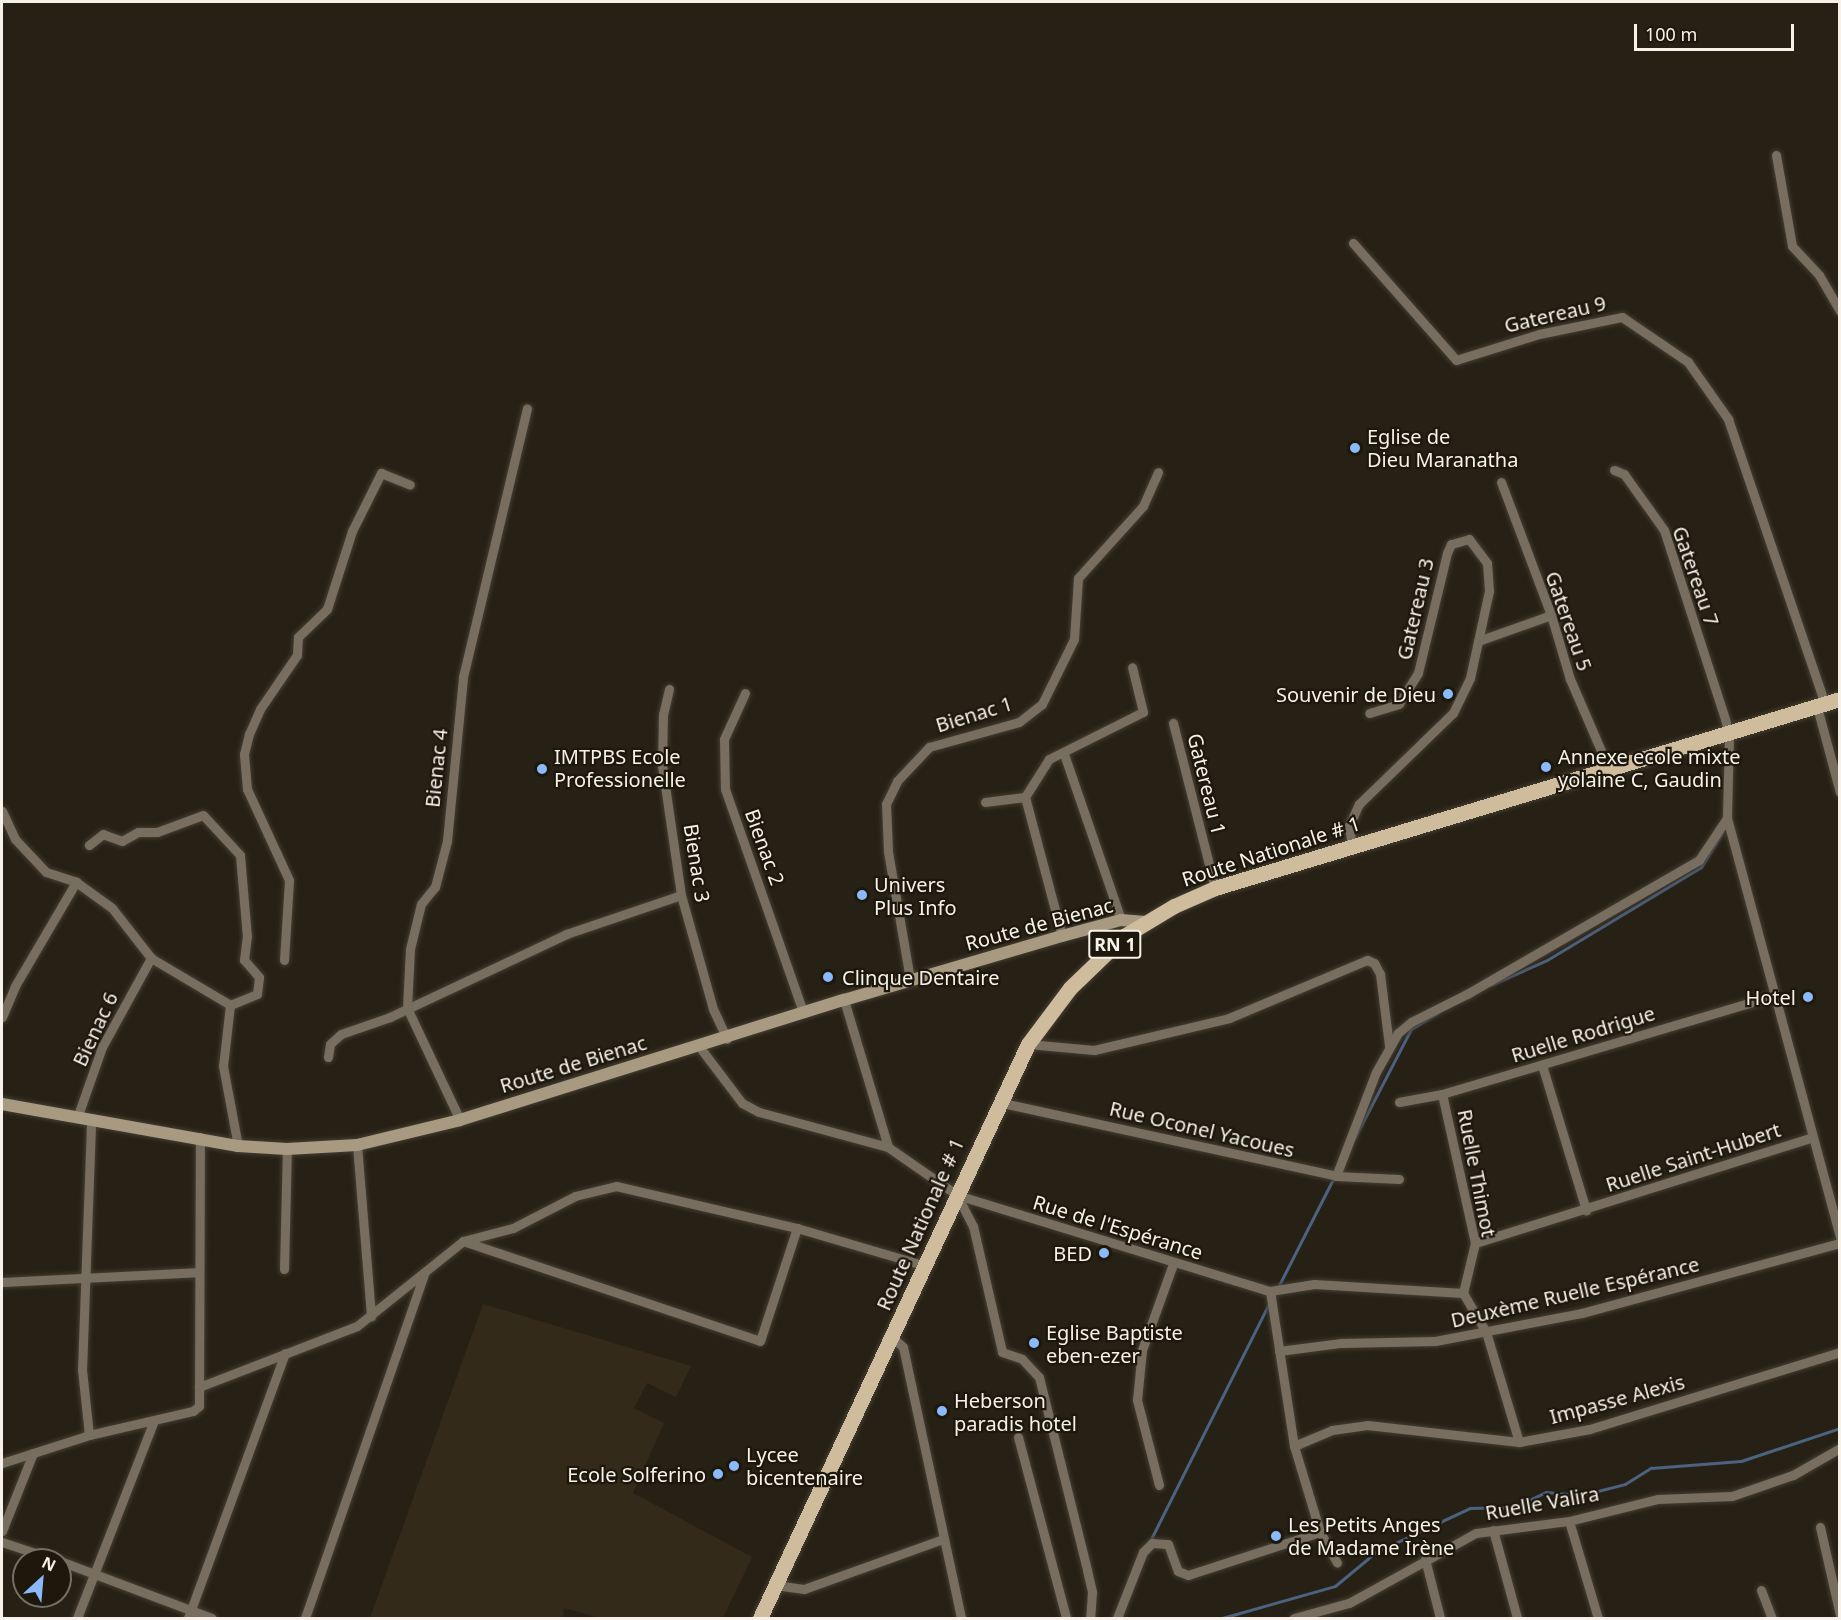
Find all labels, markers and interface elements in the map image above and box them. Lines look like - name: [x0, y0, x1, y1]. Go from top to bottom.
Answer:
- scale bar: [1637, 12, 1798, 50]
- text: 100 m: [1645, 22, 1697, 46]
- street label: Gatereau 9: [1502, 291, 1608, 337]
- place label: Eglise de Dieu Maranatha: [1367, 424, 1518, 471]
- marker: Eglise de Dieu Maranatha: [1348, 441, 1362, 455]
- street label: Gatereau 7: [1668, 523, 1724, 629]
- street label: Gatereau 3: [1392, 556, 1438, 662]
- street label: Gatereau 5: [1541, 568, 1597, 674]
- place label: Souvenir de Dieu: [1276, 682, 1436, 706]
- marker: Souvenir de Dieu: [1441, 687, 1455, 701]
- street label: Bienac 1: [933, 691, 1015, 737]
- street label: Bienac 4: [420, 727, 452, 809]
- street label: Gatereau 1: [1183, 731, 1231, 837]
- place label: Annexe ecole mixte yolaine C, Gaudin: [1558, 744, 1741, 791]
- place label: IMTPBS Ecole Professionelle: [554, 745, 686, 792]
- marker: Annexe ecole mixte yolaine C, Gaudin: [1539, 760, 1553, 774]
- marker: IMTPBS Ecole Professionelle: [535, 762, 549, 776]
- street label: Bienac 2: [740, 806, 790, 888]
- street label: Route Nationale # 1: [1179, 811, 1363, 891]
- street label: Bienac 3: [679, 822, 715, 904]
- place label: Univers Plus Info: [874, 872, 957, 919]
- marker: Univers Plus Info: [855, 888, 869, 902]
- street label: Route de Bienac: [962, 893, 1116, 955]
- road number: RN 1: [1088, 929, 1142, 959]
- place label: Clinque Dentaire: [842, 965, 999, 989]
- marker: Clinque Dentaire: [819, 968, 837, 986]
- place label: Hotel: [1745, 985, 1796, 1009]
- street label: Bienac 6: [67, 988, 123, 1070]
- marker: Hotel: [1801, 990, 1815, 1004]
- street label: Ruelle Rodrigue: [1508, 1001, 1658, 1067]
- street label: Route de Bienac: [497, 1030, 649, 1098]
- street label: Rue Oconel Yacoues: [1107, 1096, 1297, 1162]
- street label: Ruelle Thimot: [1453, 1107, 1501, 1239]
- street label: Ruelle Saint-Hubert: [1603, 1117, 1783, 1197]
- street label: Route Nationale # 1: [871, 1134, 969, 1314]
- street label: Rue de l'Espérance: [1030, 1190, 1206, 1264]
- place label: BED: [1053, 1241, 1092, 1265]
- marker: BED: [1097, 1246, 1111, 1260]
- street label: Deuxème Ruelle Espérance: [1448, 1252, 1702, 1332]
- place label: Eglise Baptiste eben-ezer: [1046, 1320, 1183, 1367]
- marker: Eglise Baptiste eben-ezer: [1027, 1336, 1041, 1350]
- street label: Impasse Alexis: [1547, 1369, 1687, 1429]
- place label: Heberson paradis hotel: [954, 1388, 1077, 1435]
- marker: Heberson paradis hotel: [935, 1404, 949, 1418]
- place label: Lycee bicentenaire: [746, 1442, 863, 1489]
- marker: Lycee bicentenaire: [727, 1459, 741, 1473]
- place label: Ecole Solferino: [567, 1462, 706, 1486]
- marker: Ecole Solferino: [711, 1467, 725, 1481]
- street label: Ruelle Valira: [1483, 1481, 1601, 1525]
- place label: Les Petits Anges de Madame Irène: [1288, 1512, 1454, 1559]
- marker: Les Petits Anges de Madame Irène: [1269, 1529, 1283, 1543]
- north arrow: [12, 1548, 72, 1608]
- text: N: [38, 1551, 60, 1576]

